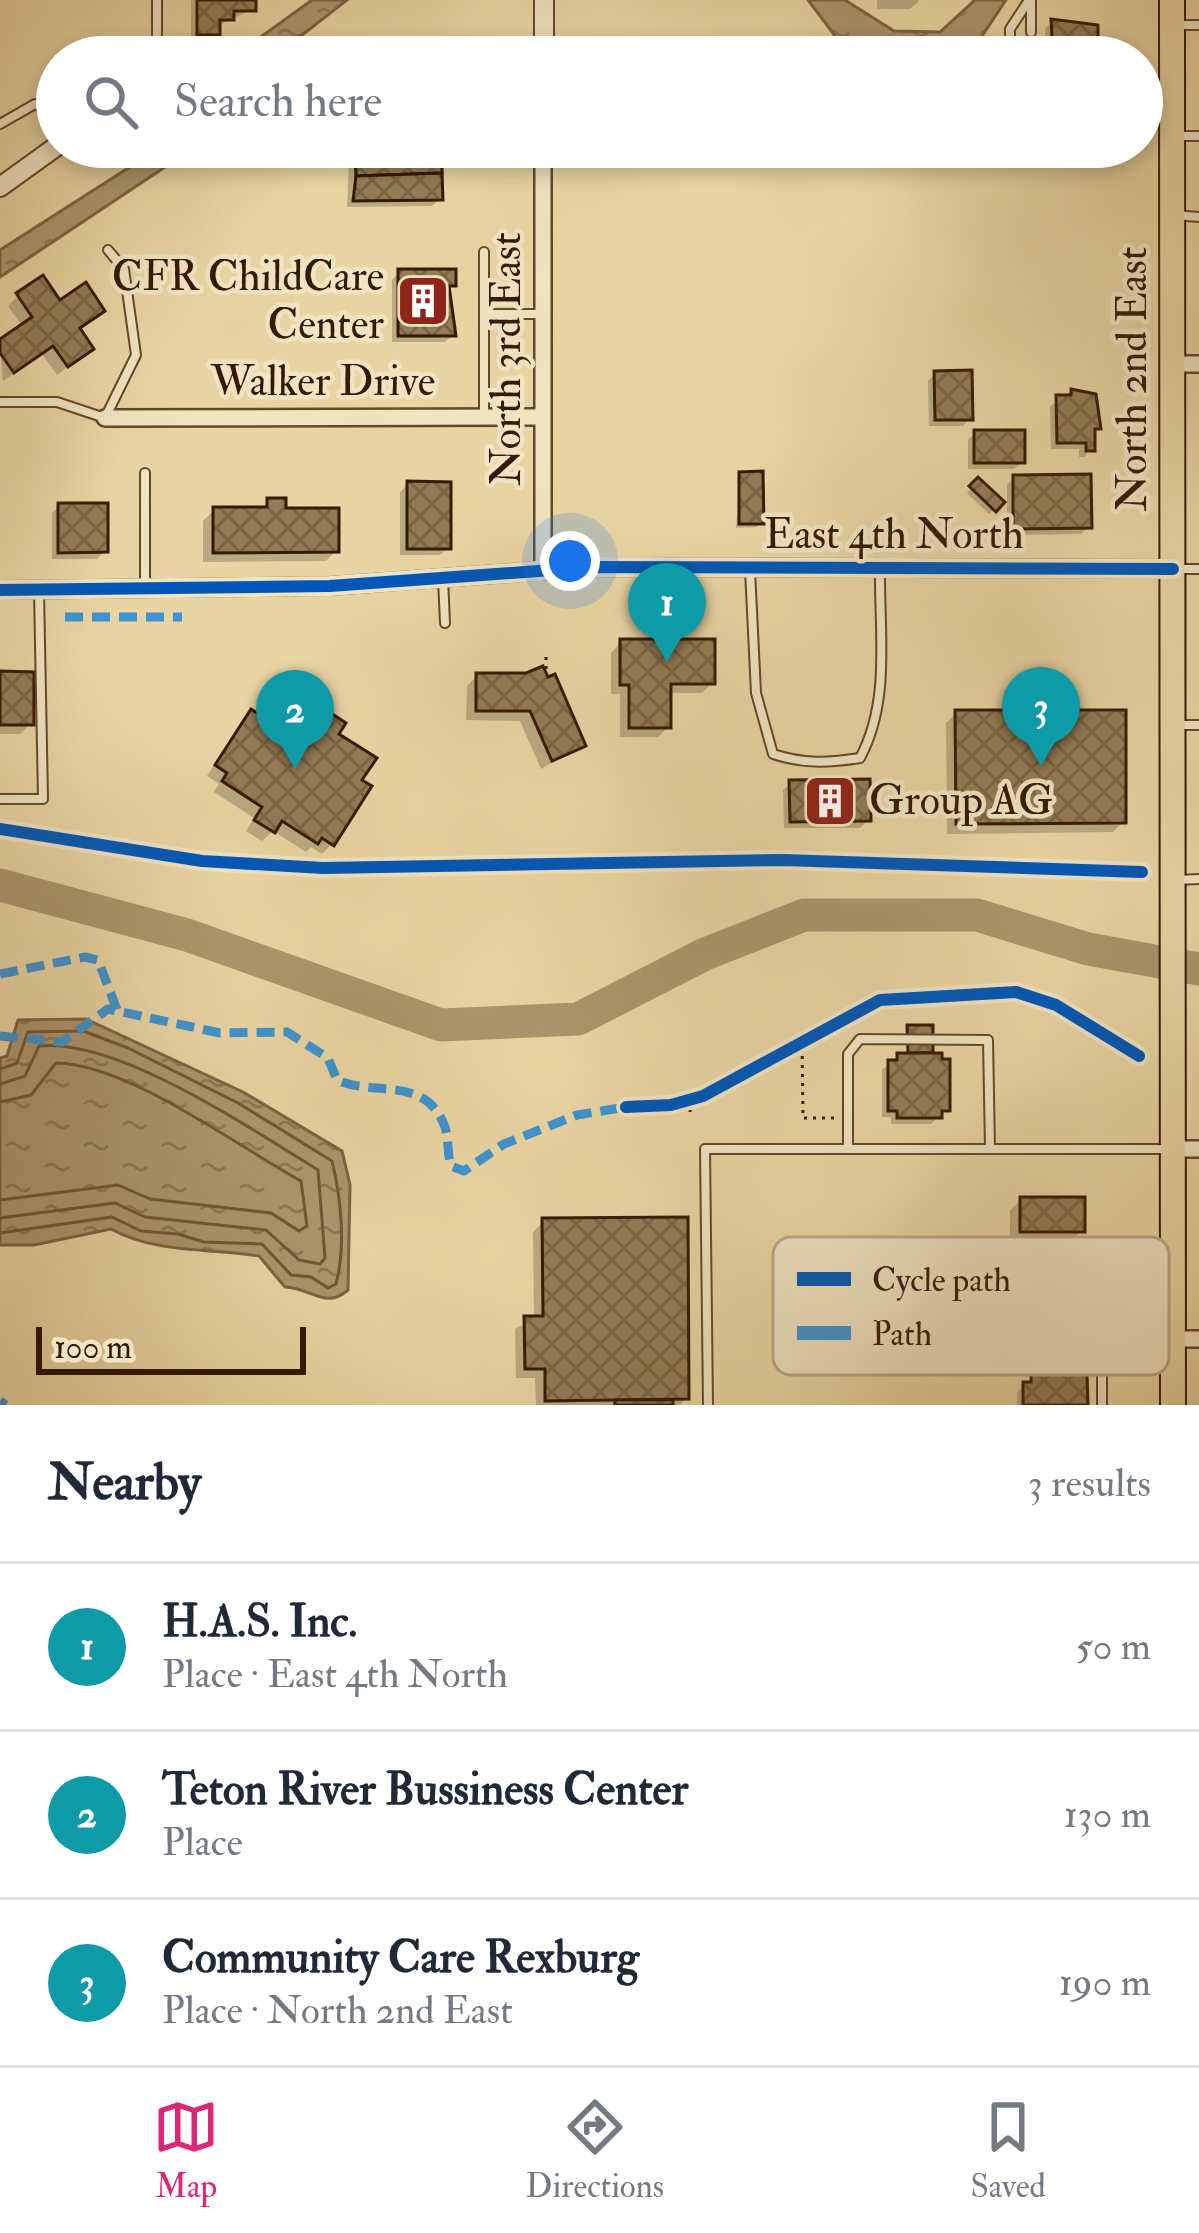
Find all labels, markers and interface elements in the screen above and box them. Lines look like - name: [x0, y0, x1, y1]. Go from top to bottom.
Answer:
- search box: [36, 36, 1163, 168]
- icon: search: [78, 69, 144, 135]
- text: Search here: [174, 74, 382, 130]
- street label: North 3rd East: [481, 232, 533, 486]
- street label: North 2nd East: [1107, 247, 1159, 511]
- place label: CFR ChildCare Center: [112, 251, 384, 351]
- building icon: CFR ChildCare Center: [395, 273, 451, 329]
- street label: Walker Drive: [210, 356, 435, 408]
- street label: East 4th North: [764, 509, 1024, 561]
- your location: [540, 531, 600, 591]
- pin: 1: [628, 563, 706, 662]
- pin: 3: [1002, 667, 1080, 766]
- pin: 2: [256, 670, 334, 769]
- building icon: Group AG: [802, 773, 858, 829]
- place label: Group AG: [869, 775, 1053, 827]
- legend: [773, 1237, 1169, 1375]
- text: Cycle path: [872, 1260, 1011, 1302]
- text: Path: [872, 1314, 932, 1355]
- scale bar: [36, 1321, 306, 1374]
- text: 100 m: [54, 1327, 132, 1368]
- text: Nearby: [48, 1451, 201, 1515]
- text: 3 results: [1028, 1459, 1151, 1508]
- text: H.A.S. Inc.: [162, 1594, 357, 1650]
- text: 1: [80, 1622, 94, 1671]
- text: 50 m: [1076, 1622, 1151, 1671]
- text: Place · East 4th North: [162, 1650, 508, 1699]
- text: Teton River Bussiness Center: [162, 1762, 688, 1818]
- text: 2: [77, 1790, 97, 1839]
- text: 130 m: [1064, 1790, 1151, 1839]
- text: Place: [162, 1818, 243, 1867]
- text: Community Care Rexburg: [162, 1930, 639, 1986]
- text: 3: [80, 1958, 94, 2007]
- text: 190 m: [1059, 1958, 1151, 2007]
- text: Place · North 2nd East: [162, 1986, 513, 2035]
- tab: Map: [153, 2094, 219, 2207]
- tab: Directions: [526, 2094, 664, 2207]
- tab: Saved: [970, 2094, 1046, 2207]

